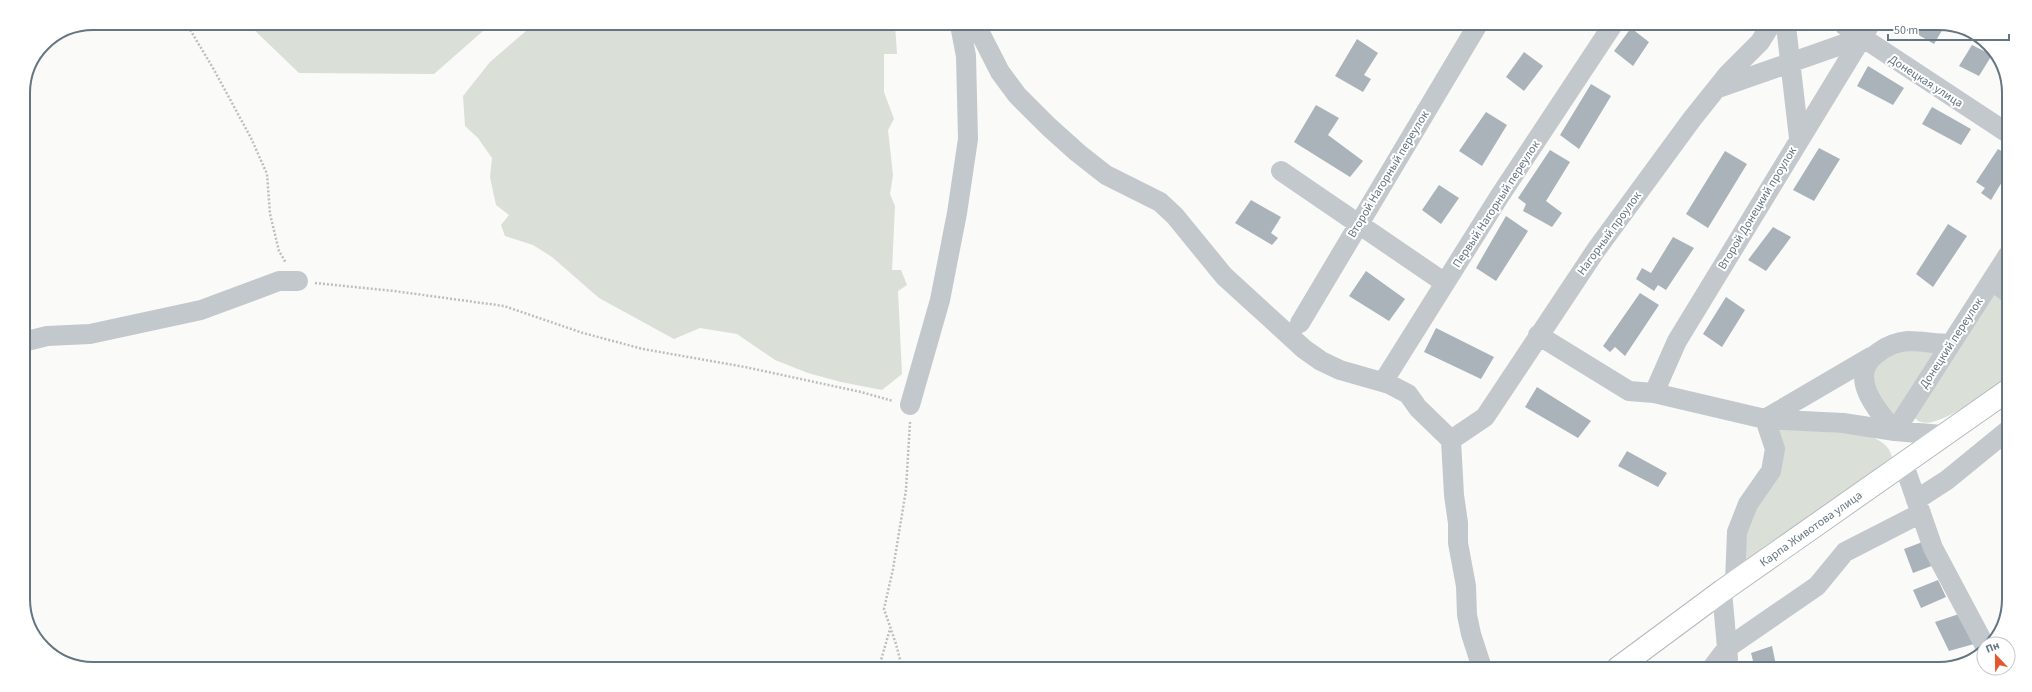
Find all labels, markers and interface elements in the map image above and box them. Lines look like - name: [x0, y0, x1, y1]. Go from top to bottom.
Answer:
- scale bar: [1888, 16, 2009, 42]
- text: 50 m: [1894, 22, 1918, 39]
- street label: Донецкая улица: [1885, 51, 1966, 112]
- street label: Второй Нагорный переулок: [1344, 107, 1433, 241]
- street label: Первый Нагорный переулок: [1449, 137, 1544, 271]
- street label: Второй Донецкий проулок: [1714, 144, 1801, 273]
- street label: Нагорный проулок: [1573, 188, 1646, 279]
- street label: Донецкий переулок: [1916, 295, 1987, 392]
- street label: Карпа Животова улица: [1756, 487, 1866, 571]
- north arrow: [1976, 636, 2016, 676]
- text: Пн: [1983, 638, 2002, 657]

